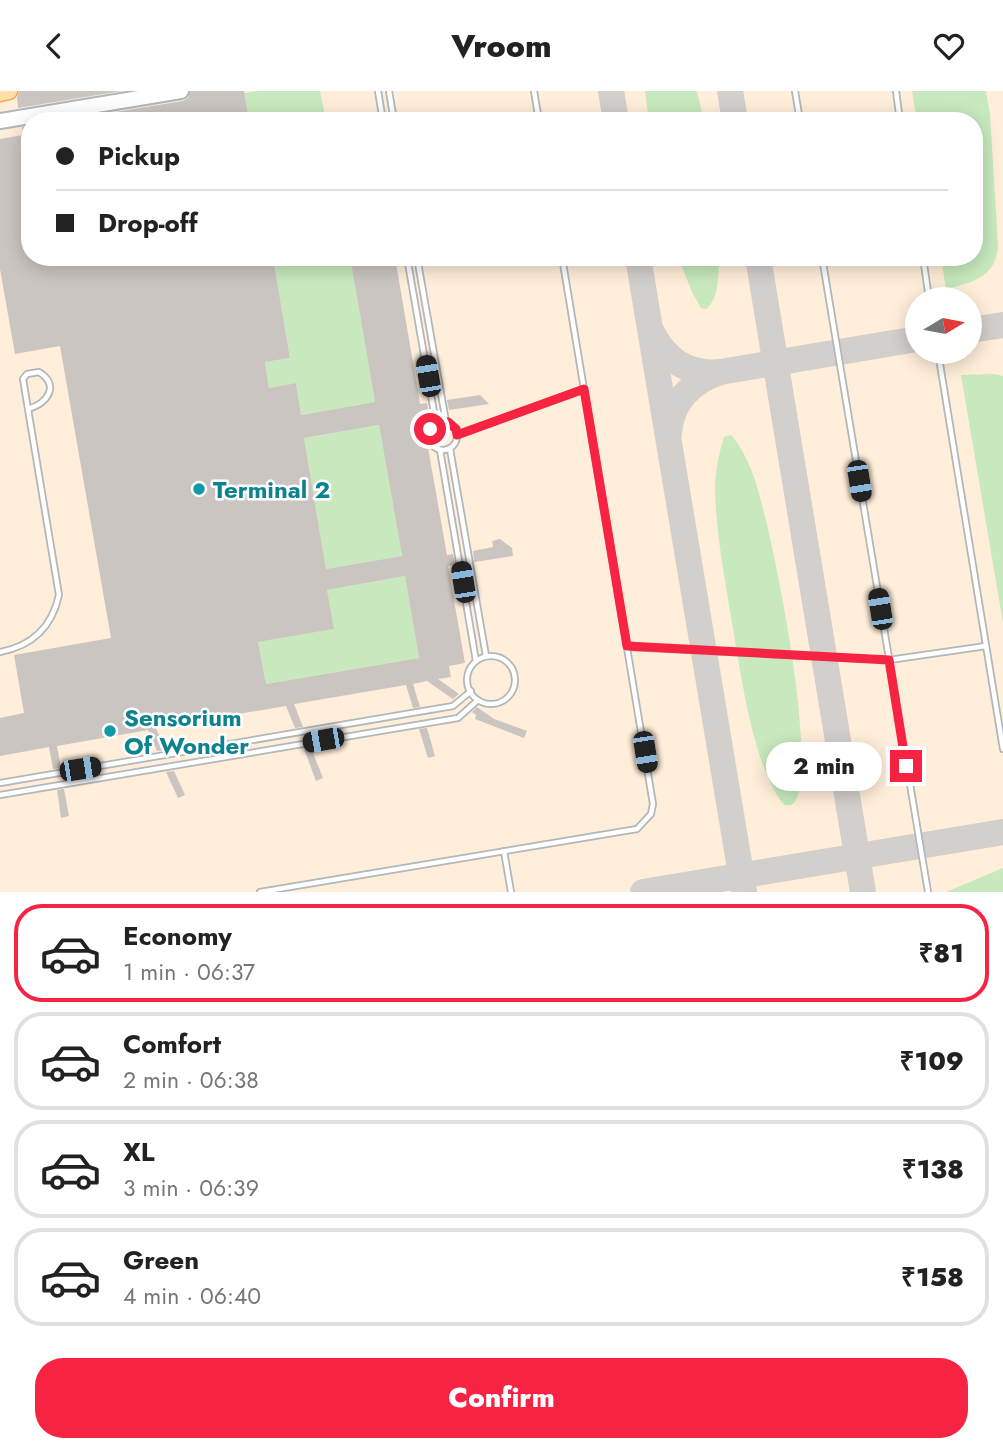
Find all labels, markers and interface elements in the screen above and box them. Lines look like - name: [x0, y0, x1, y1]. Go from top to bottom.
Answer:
- text: Vroom: [451, 23, 552, 69]
- icon: back: [35, 27, 73, 65]
- icon: heart: [930, 27, 968, 65]
- text: Pickup: [98, 137, 180, 175]
- text: Drop-off: [98, 204, 198, 242]
- north arrow: [905, 287, 982, 364]
- map controls: [905, 287, 982, 364]
- car: [415, 353, 442, 399]
- route start: [414, 413, 446, 445]
- car: [846, 459, 873, 503]
- place label: Terminal 2: [213, 472, 330, 507]
- marker: Terminal 2: [191, 481, 207, 497]
- car: [450, 560, 477, 604]
- car: [867, 587, 894, 631]
- place label: Sensorium Of Wonder: [124, 700, 249, 763]
- marker: Sensorium Of Wonder: [102, 723, 118, 739]
- car: [301, 726, 346, 754]
- car: [632, 730, 659, 774]
- callout: 2 min: [766, 741, 881, 791]
- text: 2 min: [793, 749, 855, 783]
- route end: [890, 750, 922, 782]
- car: [58, 755, 103, 783]
- text: Economy: [123, 917, 232, 955]
- icon: car: [39, 922, 102, 985]
- text: ₹81: [918, 934, 964, 972]
- text: 1 min · 06:37: [123, 955, 255, 989]
- text: Comfort: [123, 1025, 221, 1063]
- icon: car: [39, 1030, 102, 1093]
- text: ₹109: [900, 1042, 964, 1080]
- text: 2 min · 06:38: [123, 1063, 259, 1097]
- text: XL: [123, 1133, 155, 1171]
- icon: car: [39, 1138, 102, 1201]
- text: ₹138: [902, 1150, 964, 1188]
- text: 3 min · 06:39: [123, 1171, 259, 1205]
- text: Green: [123, 1241, 199, 1279]
- icon: car: [39, 1246, 102, 1309]
- text: ₹158: [901, 1258, 964, 1296]
- text: 4 min · 06:40: [123, 1279, 261, 1313]
- button: Confirm: [35, 1358, 968, 1438]

